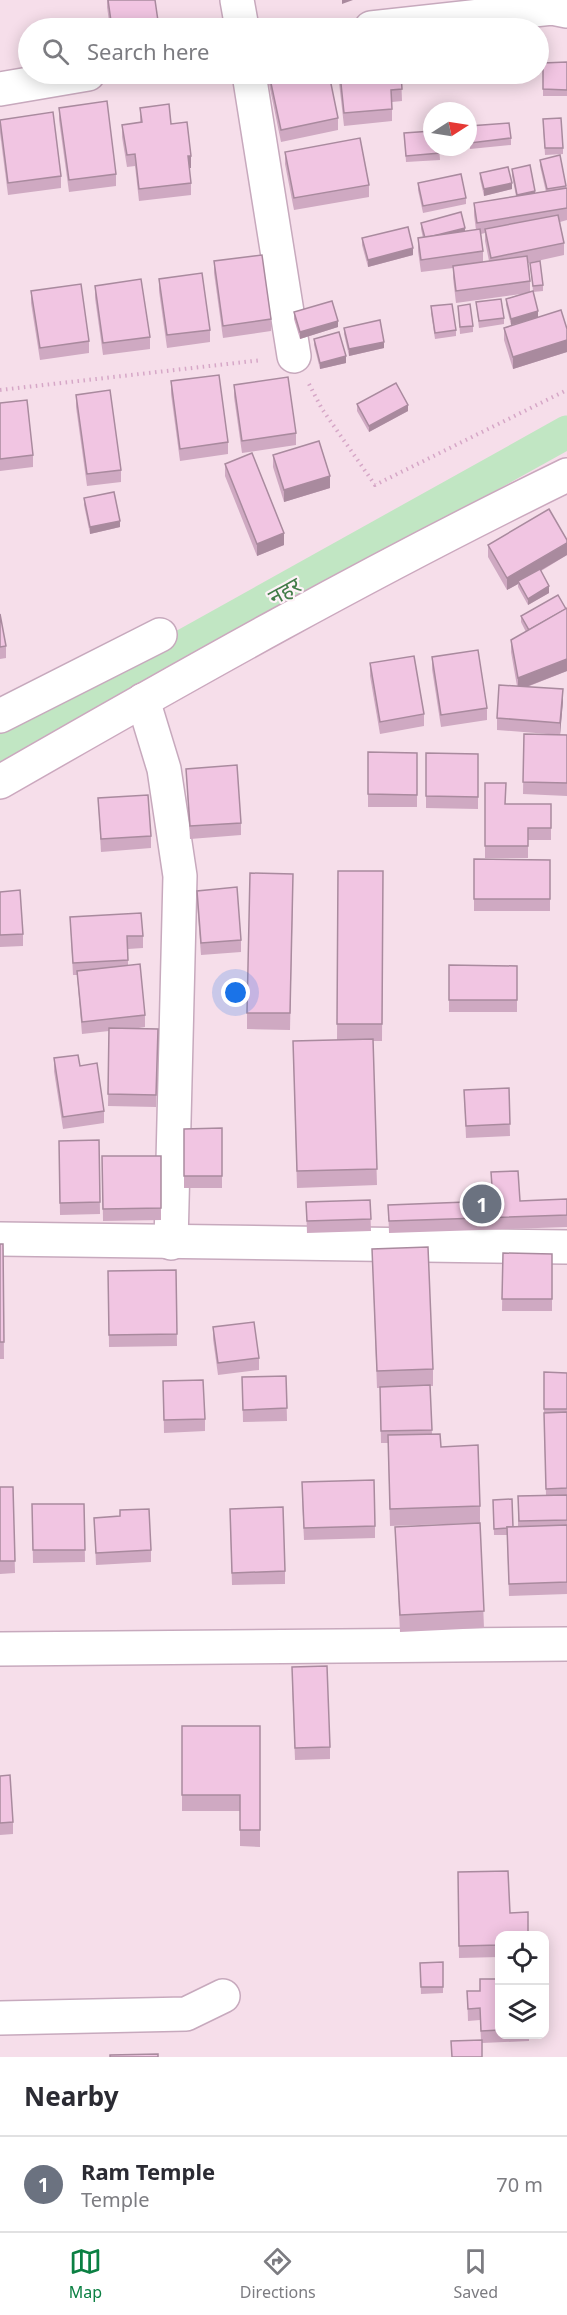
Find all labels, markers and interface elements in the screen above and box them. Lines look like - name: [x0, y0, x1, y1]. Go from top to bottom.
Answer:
- search box: [18, 18, 549, 84]
- icon: search: [39, 35, 72, 68]
- text: Search here: [87, 36, 209, 66]
- north arrow: [423, 102, 477, 156]
- water label: नहर: [262, 568, 307, 611]
- your location: [221, 978, 250, 1007]
- pin: 1: [462, 1182, 502, 1226]
- map controls: [495, 1931, 549, 2039]
- button: locate: [495, 1931, 549, 1985]
- button: layers: [495, 1985, 549, 2039]
- text: Nearby: [24, 2078, 119, 2114]
- text: Ram Temple: [81, 2156, 215, 2186]
- text: 1: [38, 2171, 49, 2198]
- text: 70 m: [496, 2171, 543, 2198]
- text: Temple: [81, 2186, 149, 2213]
- tab: Map: [69, 2245, 102, 2303]
- tab: Directions: [240, 2245, 316, 2303]
- tab: Saved: [453, 2245, 498, 2303]

